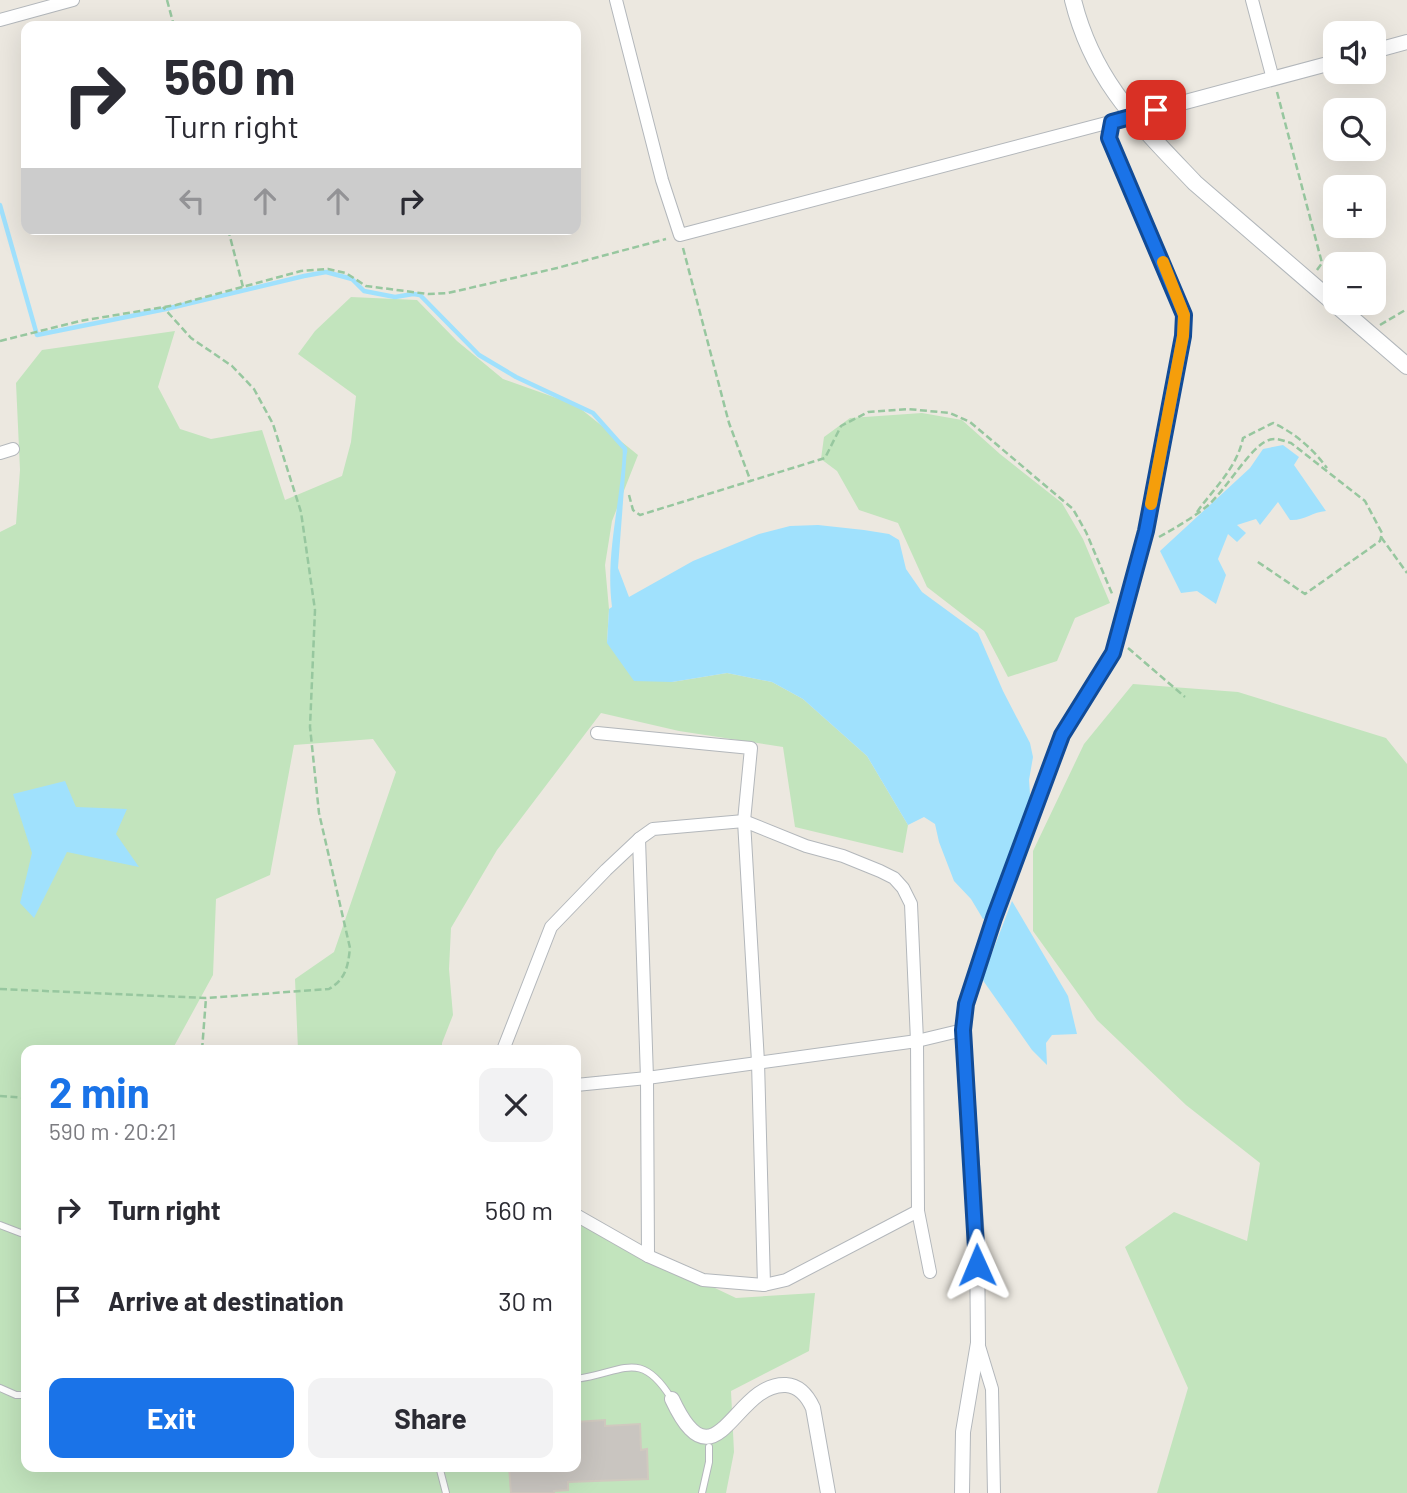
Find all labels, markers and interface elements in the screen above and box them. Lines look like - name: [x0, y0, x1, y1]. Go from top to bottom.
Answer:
- map controls: [1323, 21, 1386, 315]
- button: sound: [1323, 21, 1386, 84]
- text: 560 m: [164, 46, 295, 105]
- icon: right: [49, 49, 140, 140]
- pin: [1126, 80, 1186, 140]
- icon: arrive: [1137, 91, 1175, 129]
- button: search: [1323, 98, 1386, 161]
- text: Turn right: [164, 106, 299, 144]
- button: +: [1323, 175, 1386, 238]
- icon: left: [173, 182, 211, 220]
- icon: ahead: [246, 182, 284, 220]
- icon: ahead: [319, 182, 357, 220]
- icon: right: [392, 182, 430, 220]
- button: −: [1323, 252, 1386, 315]
- text: 2 min: [49, 1066, 150, 1116]
- button: close: [479, 1068, 553, 1142]
- text: 590 m · 20:21: [49, 1117, 177, 1145]
- icon: right: [49, 1191, 87, 1229]
- text: Turn right: [108, 1194, 221, 1225]
- text: 560 m: [485, 1194, 553, 1225]
- position arrow: [940, 1228, 1014, 1302]
- icon: arrive: [49, 1282, 87, 1320]
- text: Arrive at destination: [108, 1285, 344, 1316]
- text: 30 m: [498, 1285, 553, 1316]
- button: Exit: [49, 1378, 294, 1458]
- button: Share: [308, 1378, 553, 1458]

